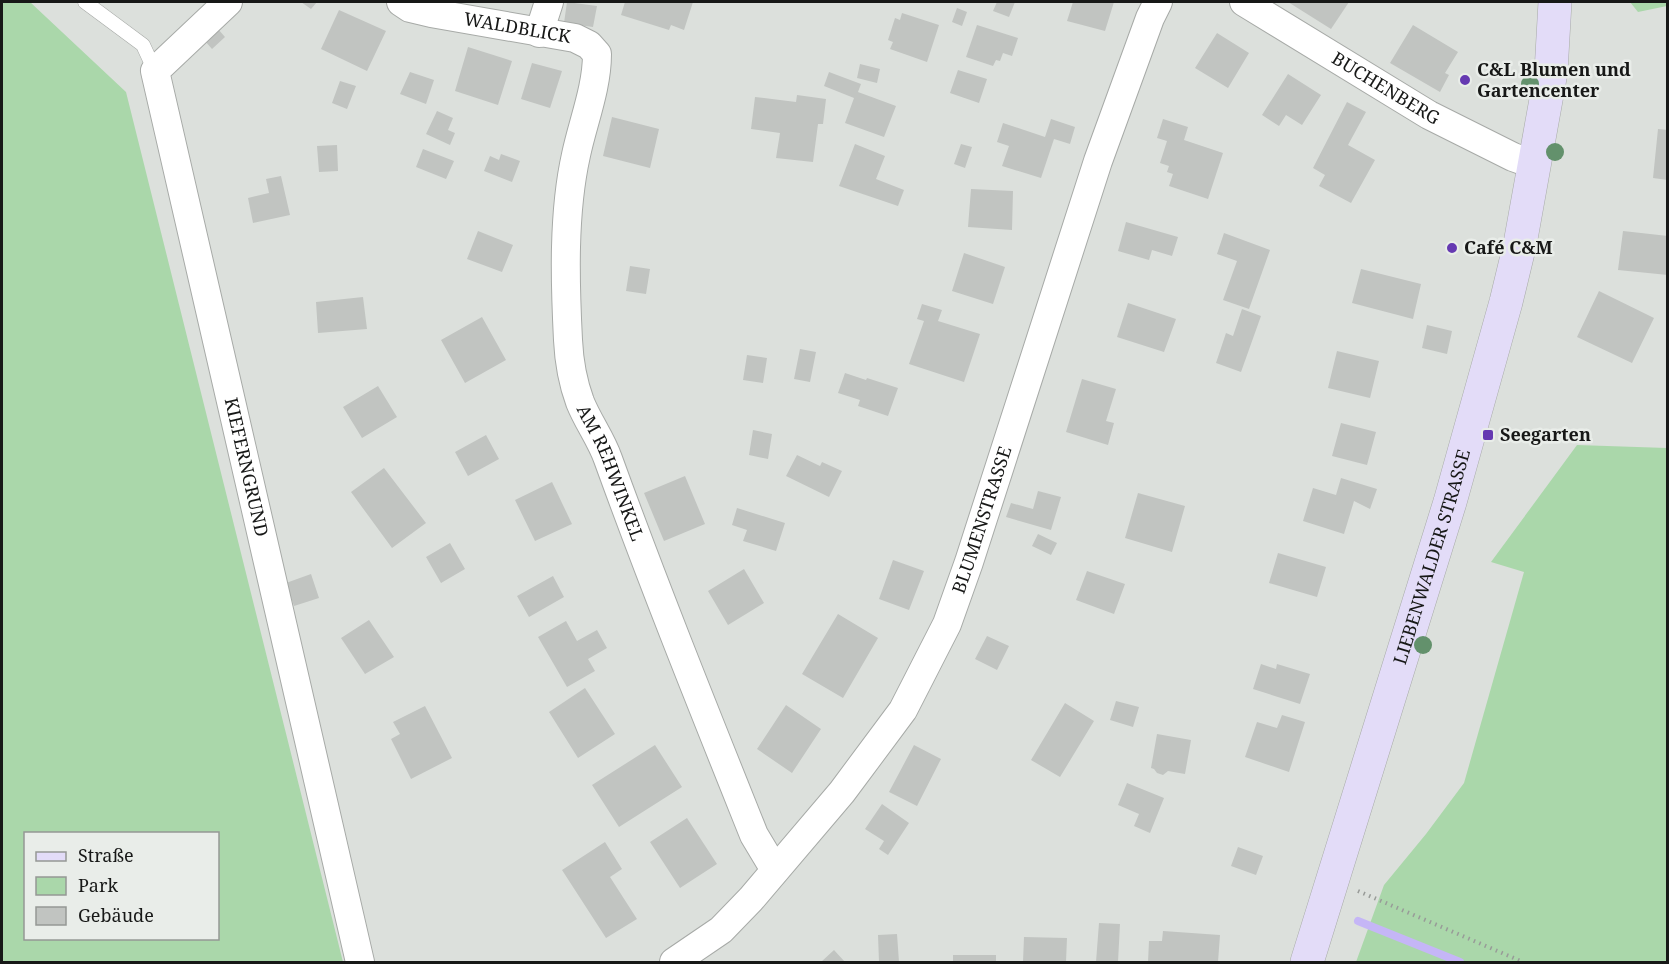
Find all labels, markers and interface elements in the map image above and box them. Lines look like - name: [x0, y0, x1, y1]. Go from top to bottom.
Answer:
- street label: WALDBLICK: [462, 6, 573, 48]
- street label: BUCHENBERG: [1328, 46, 1444, 130]
- place label: C&L Blumen und Gartencenter: [1477, 57, 1631, 102]
- marker: C&L Blumen und Gartencenter: [1458, 73, 1472, 87]
- place label: Café C&M: [1464, 235, 1553, 259]
- marker: Café C&M: [1445, 241, 1459, 255]
- street label: KIEFERNGRUND: [220, 395, 275, 539]
- street label: AM REHWINKEL: [572, 400, 650, 544]
- place label: Seegarten: [1500, 422, 1591, 446]
- marker: Seegarten: [1481, 428, 1495, 442]
- street label: BLUMENSTRASSE: [946, 443, 1016, 597]
- street label: LIEBENWALDER STRASSE: [1387, 446, 1475, 667]
- legend: [24, 832, 219, 940]
- text: Straße: [78, 843, 134, 867]
- text: Park: [78, 873, 118, 897]
- text: Gebäude: [78, 903, 154, 927]

